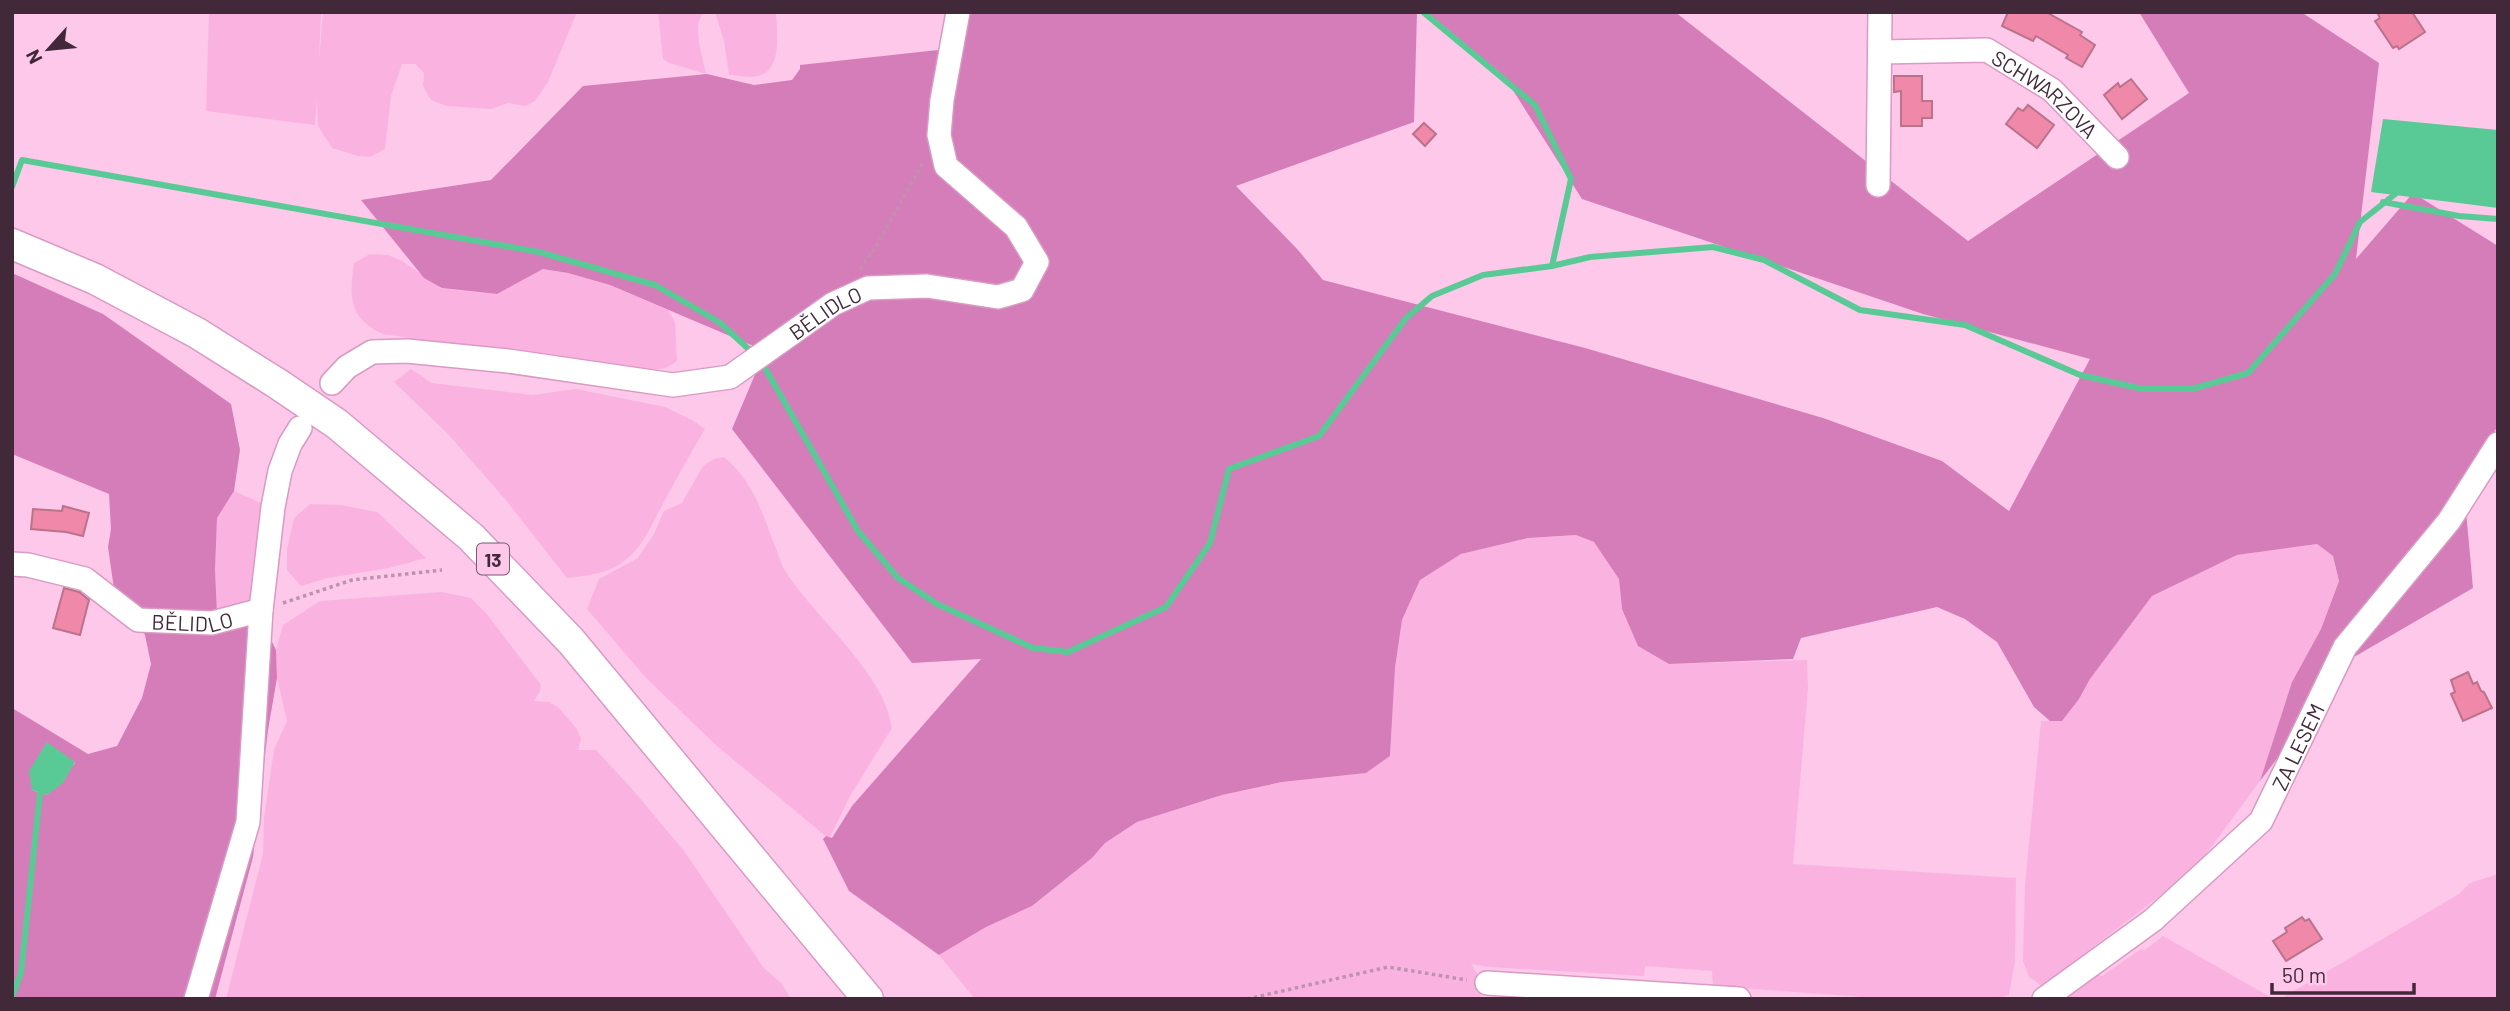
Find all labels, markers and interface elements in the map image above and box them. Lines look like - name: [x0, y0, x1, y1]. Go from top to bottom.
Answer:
- north arrow: [14, 14, 84, 84]
- street label: SCHWARZOVA: [1988, 44, 2104, 143]
- text: N: [20, 46, 47, 68]
- street label: BĚLIDLO: [784, 280, 865, 344]
- road number: 13: [477, 544, 509, 574]
- street label: BĚLIDLO: [151, 606, 235, 636]
- street label: ZA LESEM: [2266, 699, 2329, 794]
- scale bar: [2272, 951, 2414, 995]
- text: 50 m: [2282, 962, 2326, 987]

